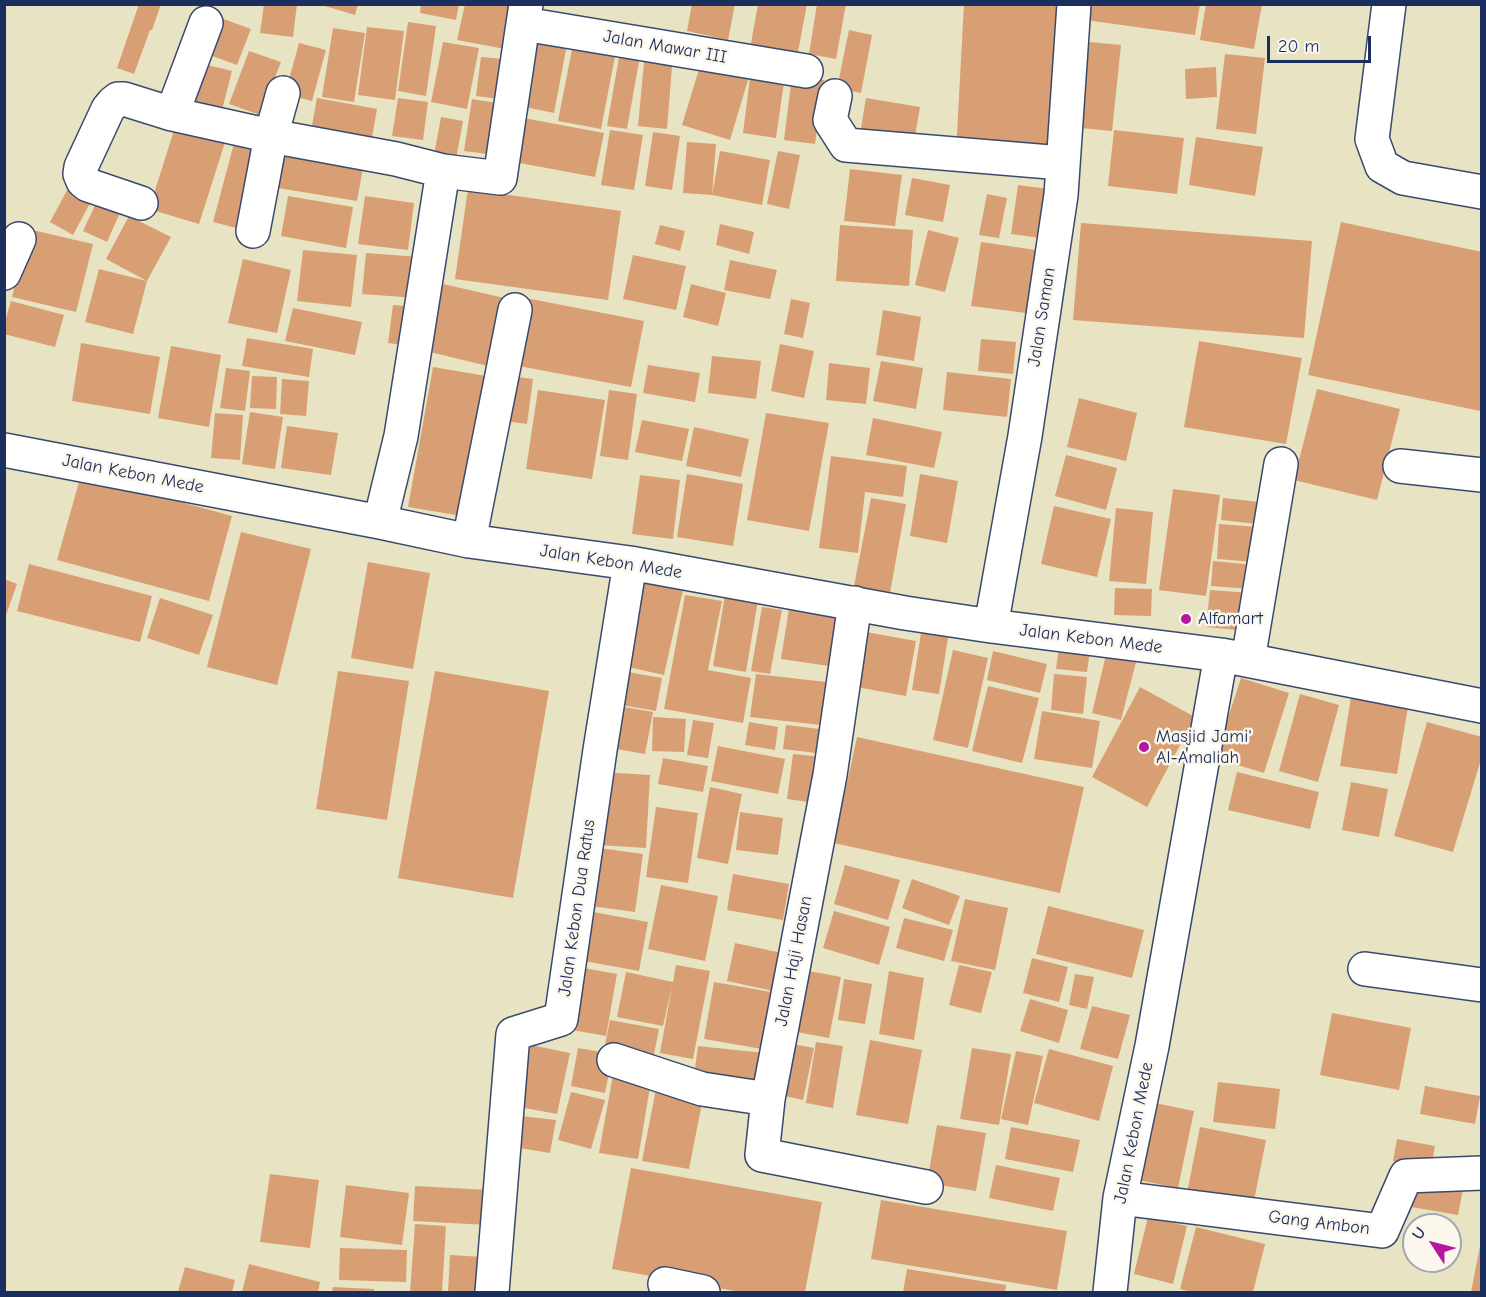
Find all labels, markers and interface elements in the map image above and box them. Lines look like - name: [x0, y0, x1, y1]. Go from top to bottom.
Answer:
- scale bar: [1270, 24, 1374, 62]
- street label: Jalan Mawar III: [602, 25, 728, 69]
- text: 20 m: [1278, 36, 1319, 57]
- street label: Jalan Saman: [1024, 266, 1060, 368]
- street label: Jalan Kebon Mede: [60, 450, 206, 498]
- street label: Jalan Kebon Mede: [538, 540, 684, 584]
- place label: Alfamart: [1198, 608, 1263, 630]
- marker: Alfamart: [1179, 612, 1193, 626]
- street label: Jalan Kebon Mede: [1018, 620, 1164, 658]
- place label: Masjid Jami' Al-Amaliah: [1156, 726, 1252, 768]
- marker: Masjid Jami' Al-Amaliah: [1137, 740, 1151, 754]
- street label: Jalan Kebon Dua Ratus: [554, 818, 600, 998]
- street label: Jalan Haji Hasan: [771, 894, 817, 1028]
- street label: Jalan Kebon Mede: [1110, 1060, 1158, 1206]
- street label: Gang Ambon: [1267, 1206, 1371, 1240]
- north arrow: [1402, 1213, 1462, 1273]
- text: U: [1409, 1224, 1429, 1243]

